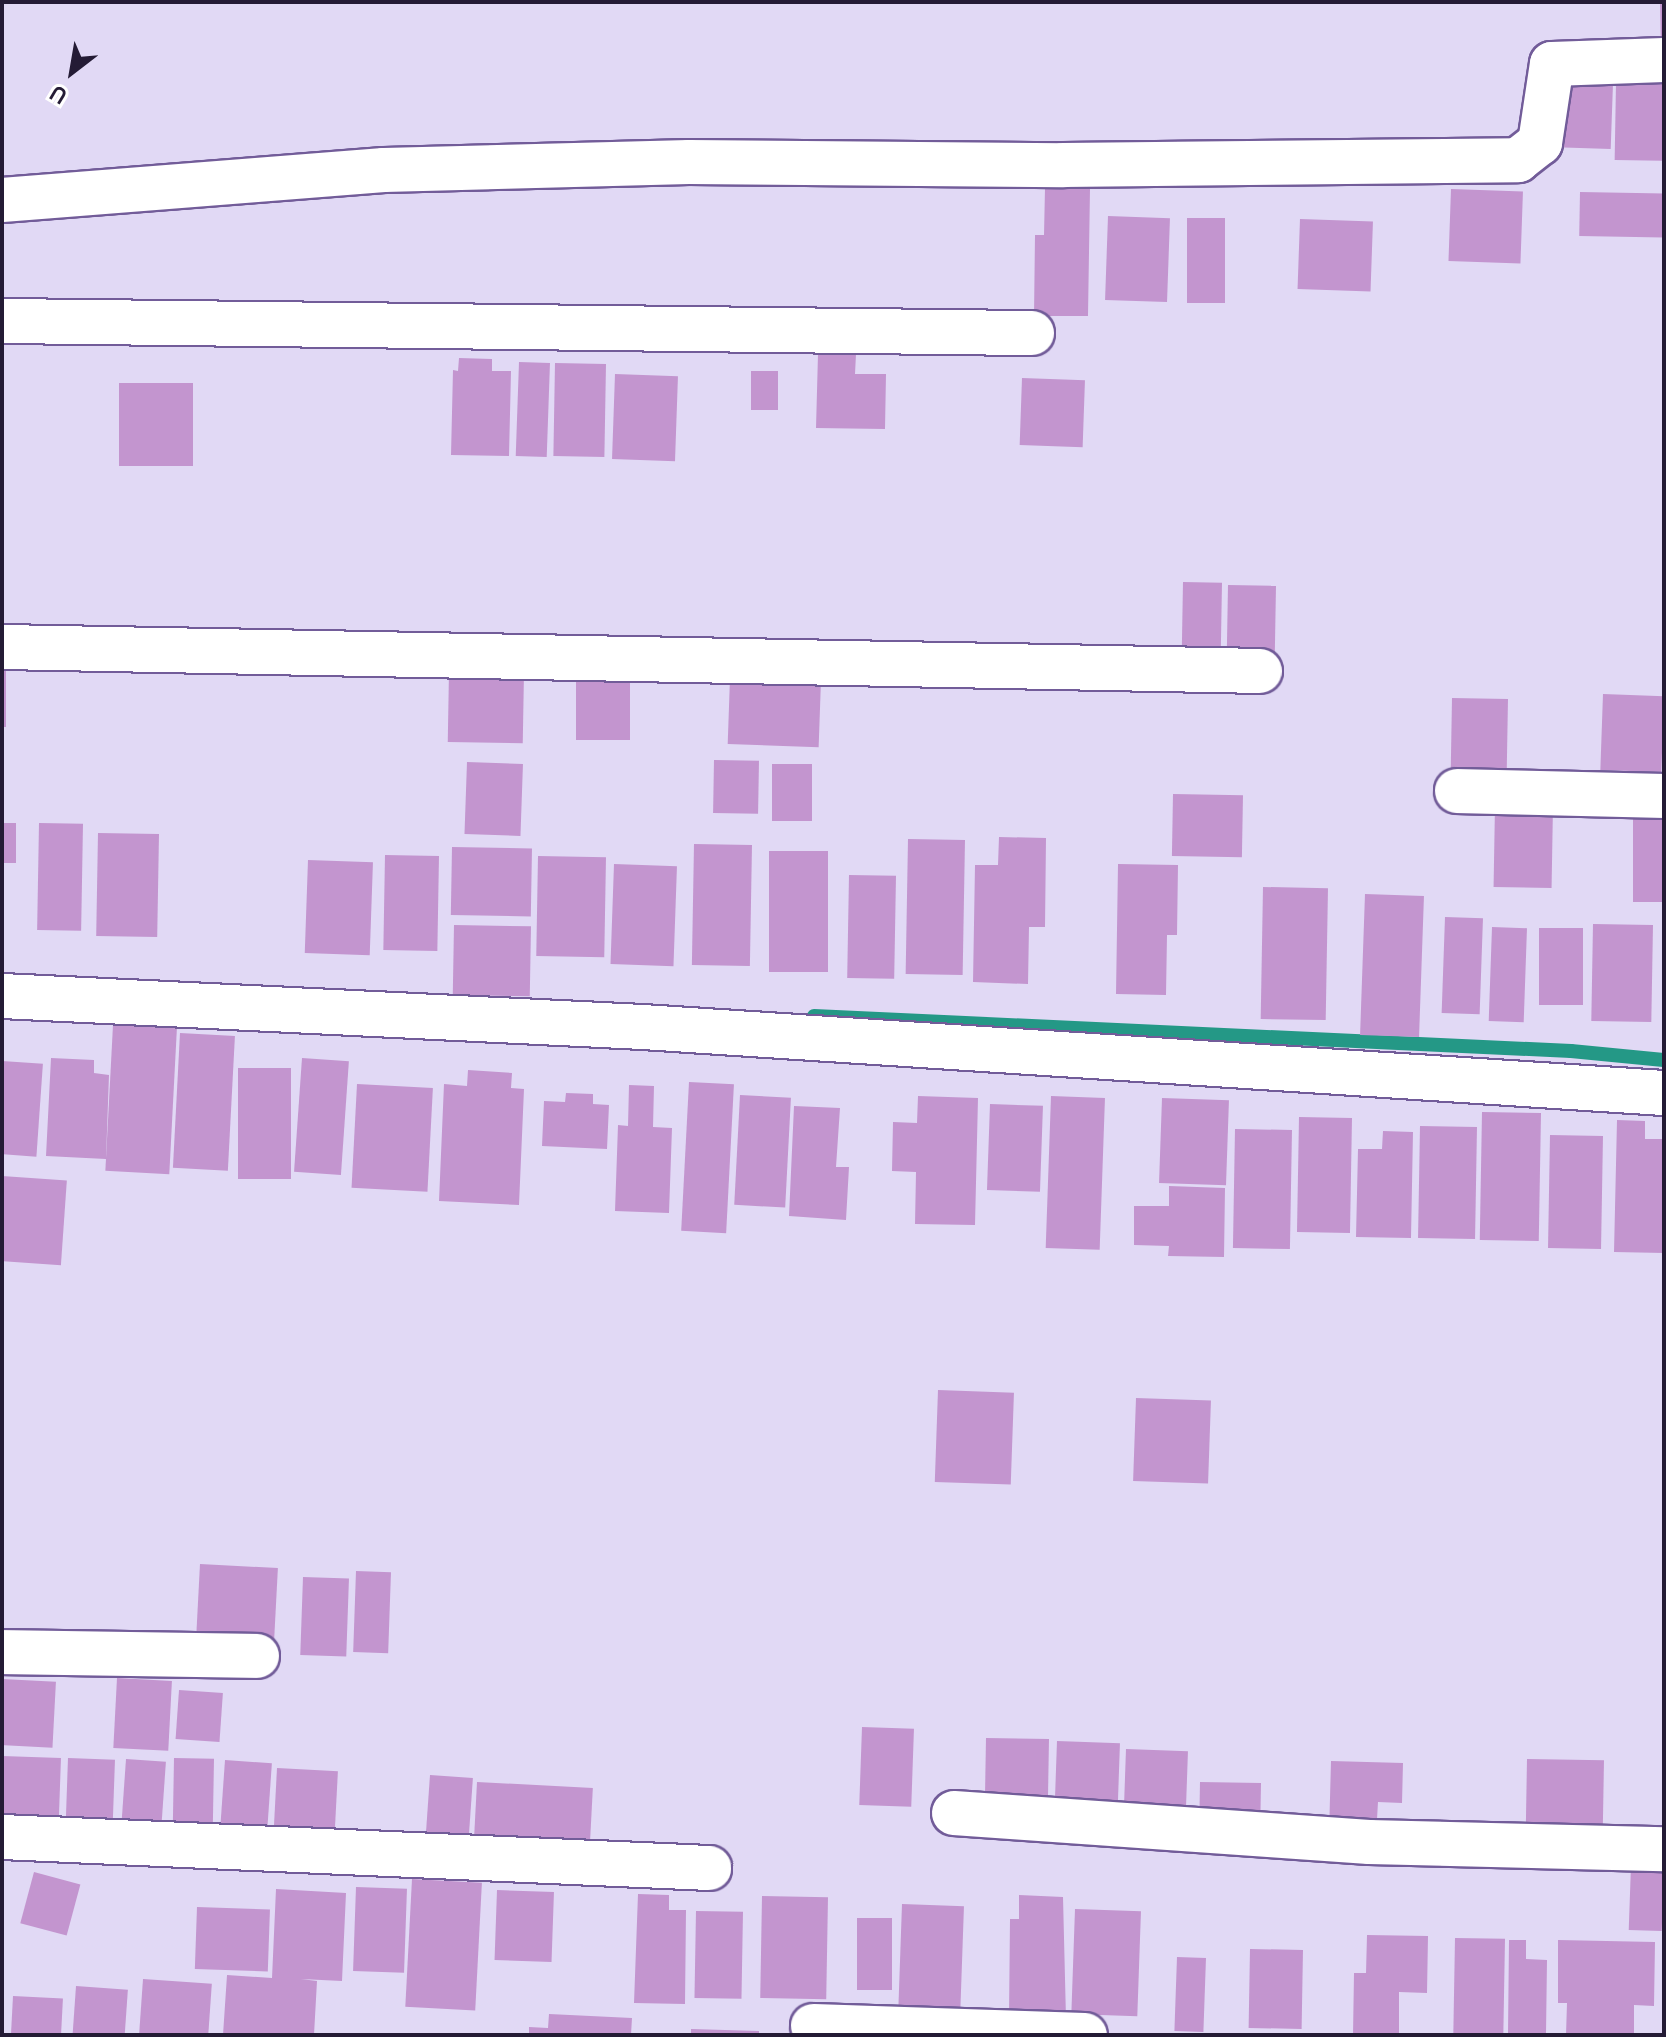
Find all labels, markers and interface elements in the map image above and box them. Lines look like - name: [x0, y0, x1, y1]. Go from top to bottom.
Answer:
- north arrow: [32, 32, 112, 112]
- text: U: [46, 77, 73, 109]

